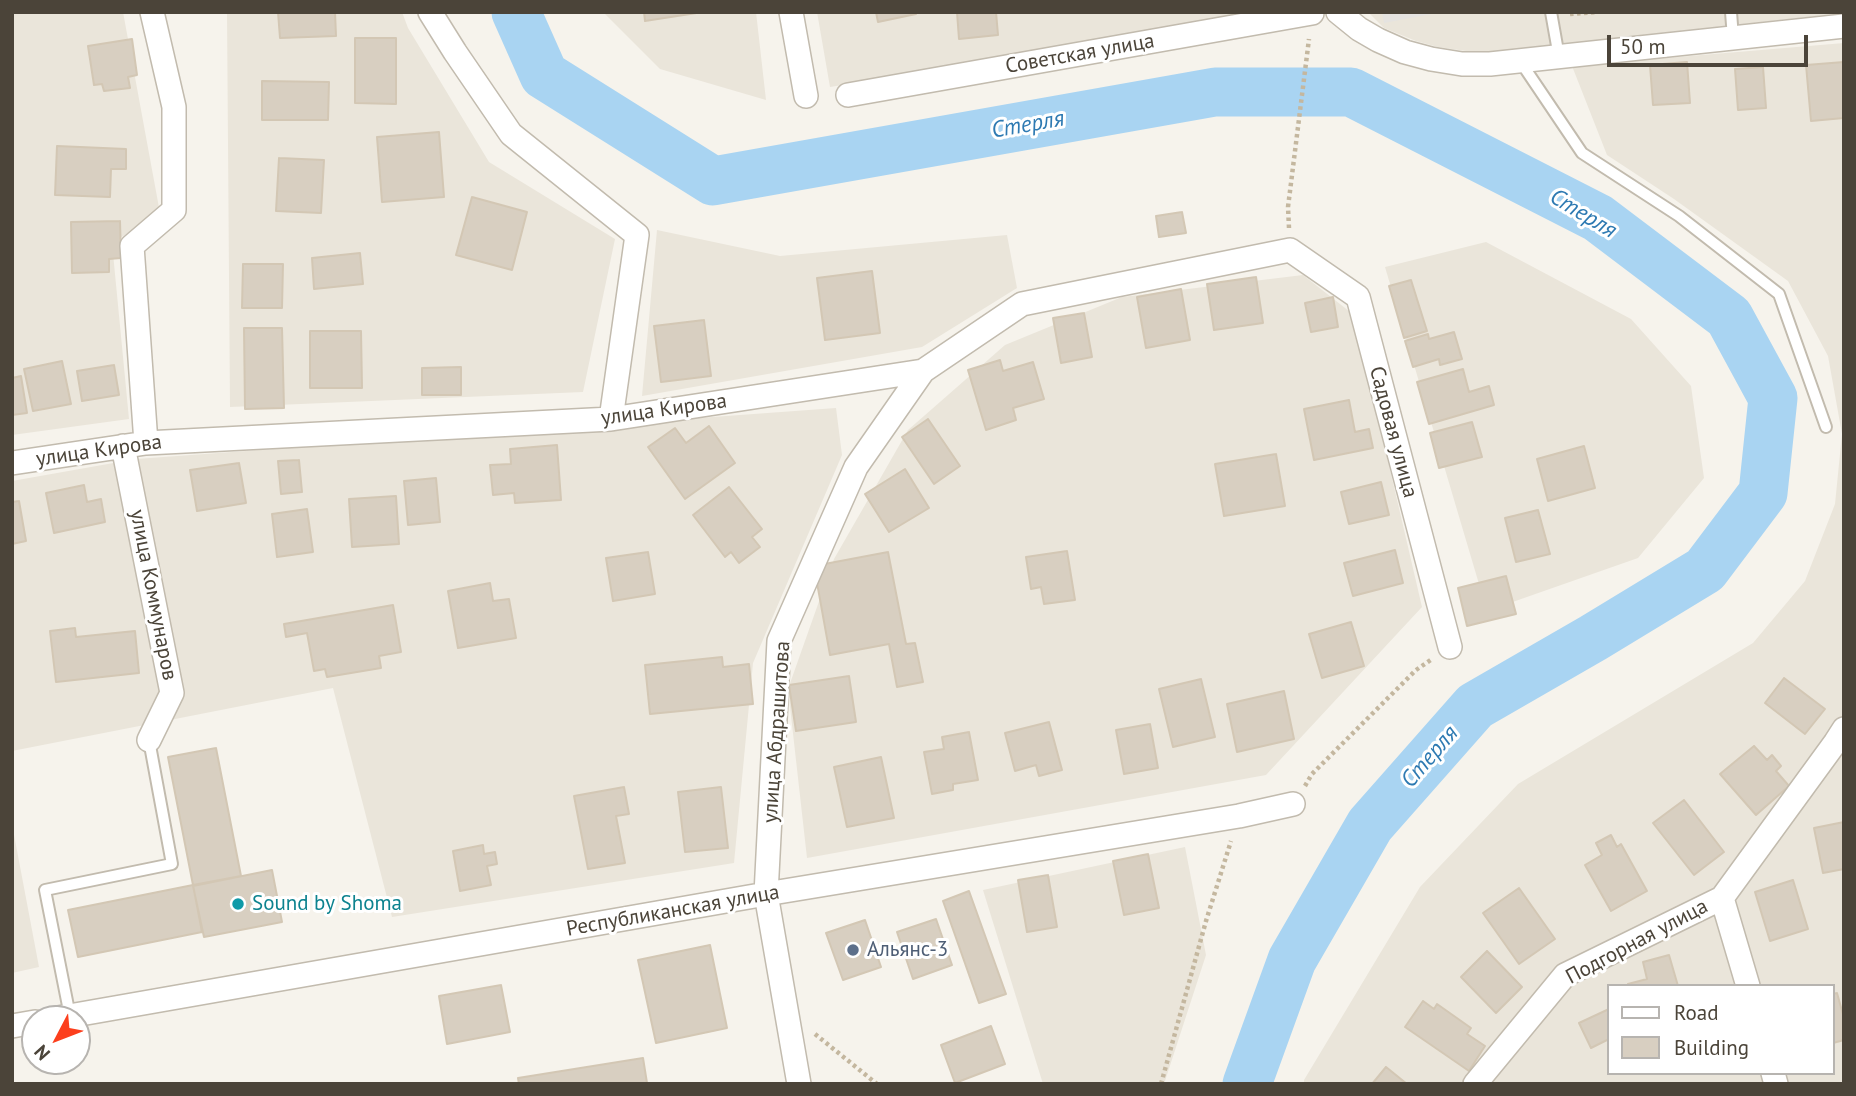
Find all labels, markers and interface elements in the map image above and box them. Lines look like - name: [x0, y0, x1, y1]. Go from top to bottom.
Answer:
- scale bar: [1611, 21, 1812, 65]
- street label: Советская улица: [1004, 29, 1156, 79]
- text: 50 m: [1620, 33, 1666, 60]
- water label: Стерля: [989, 105, 1067, 145]
- water label: Стерля: [1544, 183, 1622, 245]
- street label: Садовая улица: [1363, 364, 1423, 500]
- street label: улица Кирова: [599, 389, 729, 431]
- street label: улица Кирова: [34, 430, 164, 472]
- street label: улица Коммунаров: [124, 507, 182, 683]
- street label: улица Абдрашитова: [758, 640, 796, 824]
- water label: Стерля: [1396, 720, 1464, 794]
- street label: Республиканская улица: [565, 880, 781, 942]
- place label: Sound by Shoma: [252, 891, 402, 917]
- street label: Подгорная улица: [1562, 894, 1712, 990]
- marker: Sound by Shoma: [230, 896, 246, 912]
- place label: Альянс-3: [867, 937, 948, 963]
- marker: Альянс-3: [845, 942, 861, 958]
- legend: [1608, 984, 1835, 1075]
- text: Road: [1674, 999, 1718, 1026]
- north arrow: [21, 1005, 91, 1075]
- text: Building: [1674, 1034, 1749, 1061]
- text: N: [29, 1040, 55, 1065]

